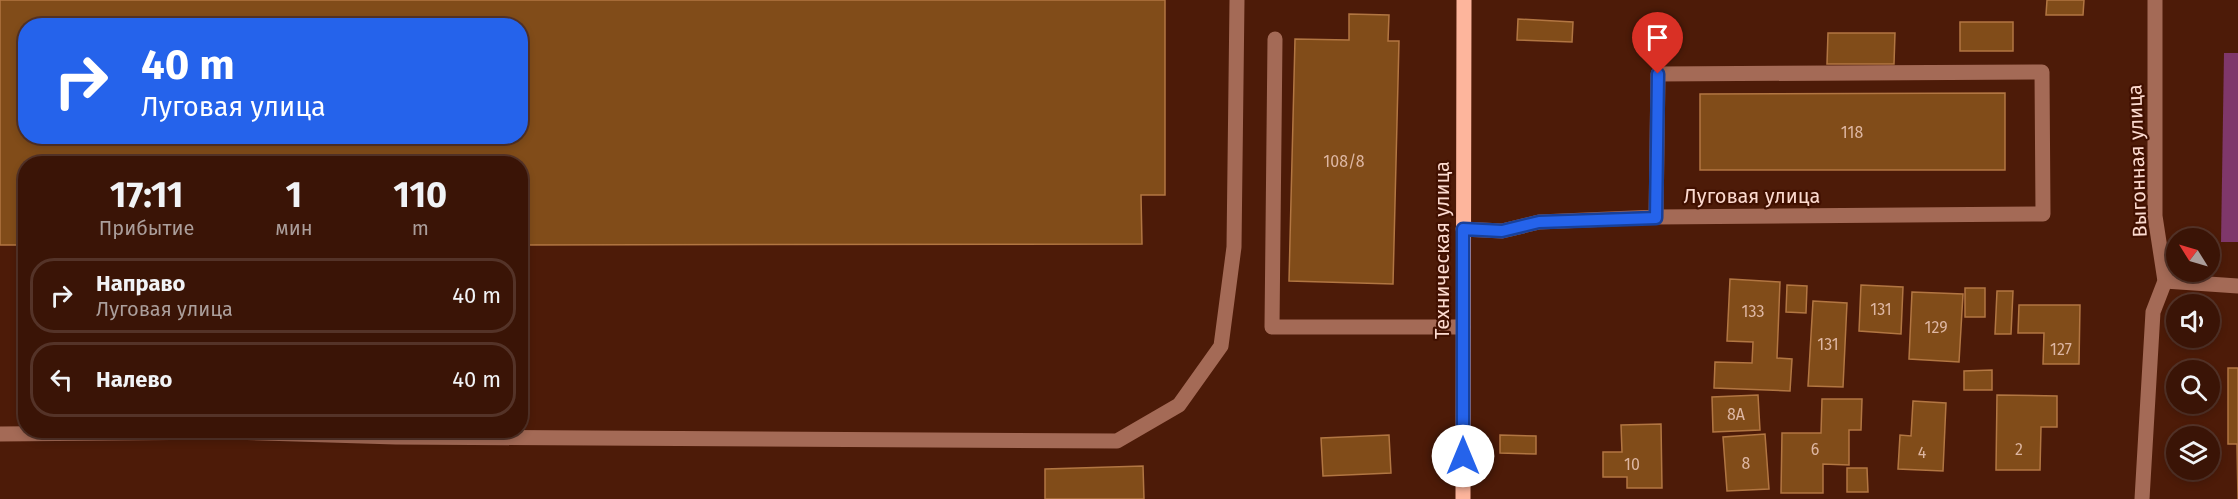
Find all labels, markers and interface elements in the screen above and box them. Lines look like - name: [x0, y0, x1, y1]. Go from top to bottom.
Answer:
- pin: [1632, 12, 1683, 74]
- icon: arrive: [1641, 21, 1674, 54]
- text: 40 m: [141, 40, 235, 90]
- icon: right: [42, 42, 120, 120]
- street label: Выгонная улица: [2122, 84, 2152, 238]
- text: Луговая улица: [141, 91, 326, 123]
- house number: 118: [1841, 123, 1863, 142]
- house number: 108/8: [1323, 152, 1365, 171]
- street label: Техническая улица: [1430, 161, 1454, 339]
- text: 17:11: [110, 173, 183, 217]
- text: 1: [286, 173, 302, 217]
- text: 110: [393, 173, 447, 217]
- street label: Луговая улица: [1684, 184, 1820, 208]
- text: Прибытие: [99, 216, 194, 240]
- text: мин: [275, 216, 313, 240]
- text: m: [412, 216, 429, 240]
- north arrow: [2166, 228, 2220, 282]
- map controls: [2166, 228, 2220, 480]
- text: Направо: [96, 270, 185, 297]
- icon: right: [45, 279, 78, 312]
- text: 40 m: [452, 282, 501, 309]
- button: sound: [2166, 294, 2220, 348]
- text: Луговая улица: [96, 297, 233, 321]
- house number: 131: [1870, 300, 1892, 319]
- house number: 133: [1742, 302, 1764, 321]
- house number: 129: [1924, 318, 1948, 337]
- house number: 131: [1817, 335, 1839, 354]
- house number: 127: [2050, 340, 2072, 359]
- button: search: [2166, 360, 2220, 414]
- icon: left: [45, 363, 78, 396]
- text: Налево: [96, 366, 172, 393]
- text: 40 m: [452, 366, 501, 393]
- house number: 8А: [1727, 405, 1746, 424]
- position arrow: [1431, 424, 1495, 488]
- button: layers: [2166, 426, 2220, 480]
- house number: 6: [1811, 440, 1819, 459]
- house number: 2: [2015, 440, 2023, 459]
- house number: 4: [1918, 443, 1927, 462]
- house number: 8: [1742, 454, 1751, 473]
- house number: 10: [1624, 455, 1640, 474]

